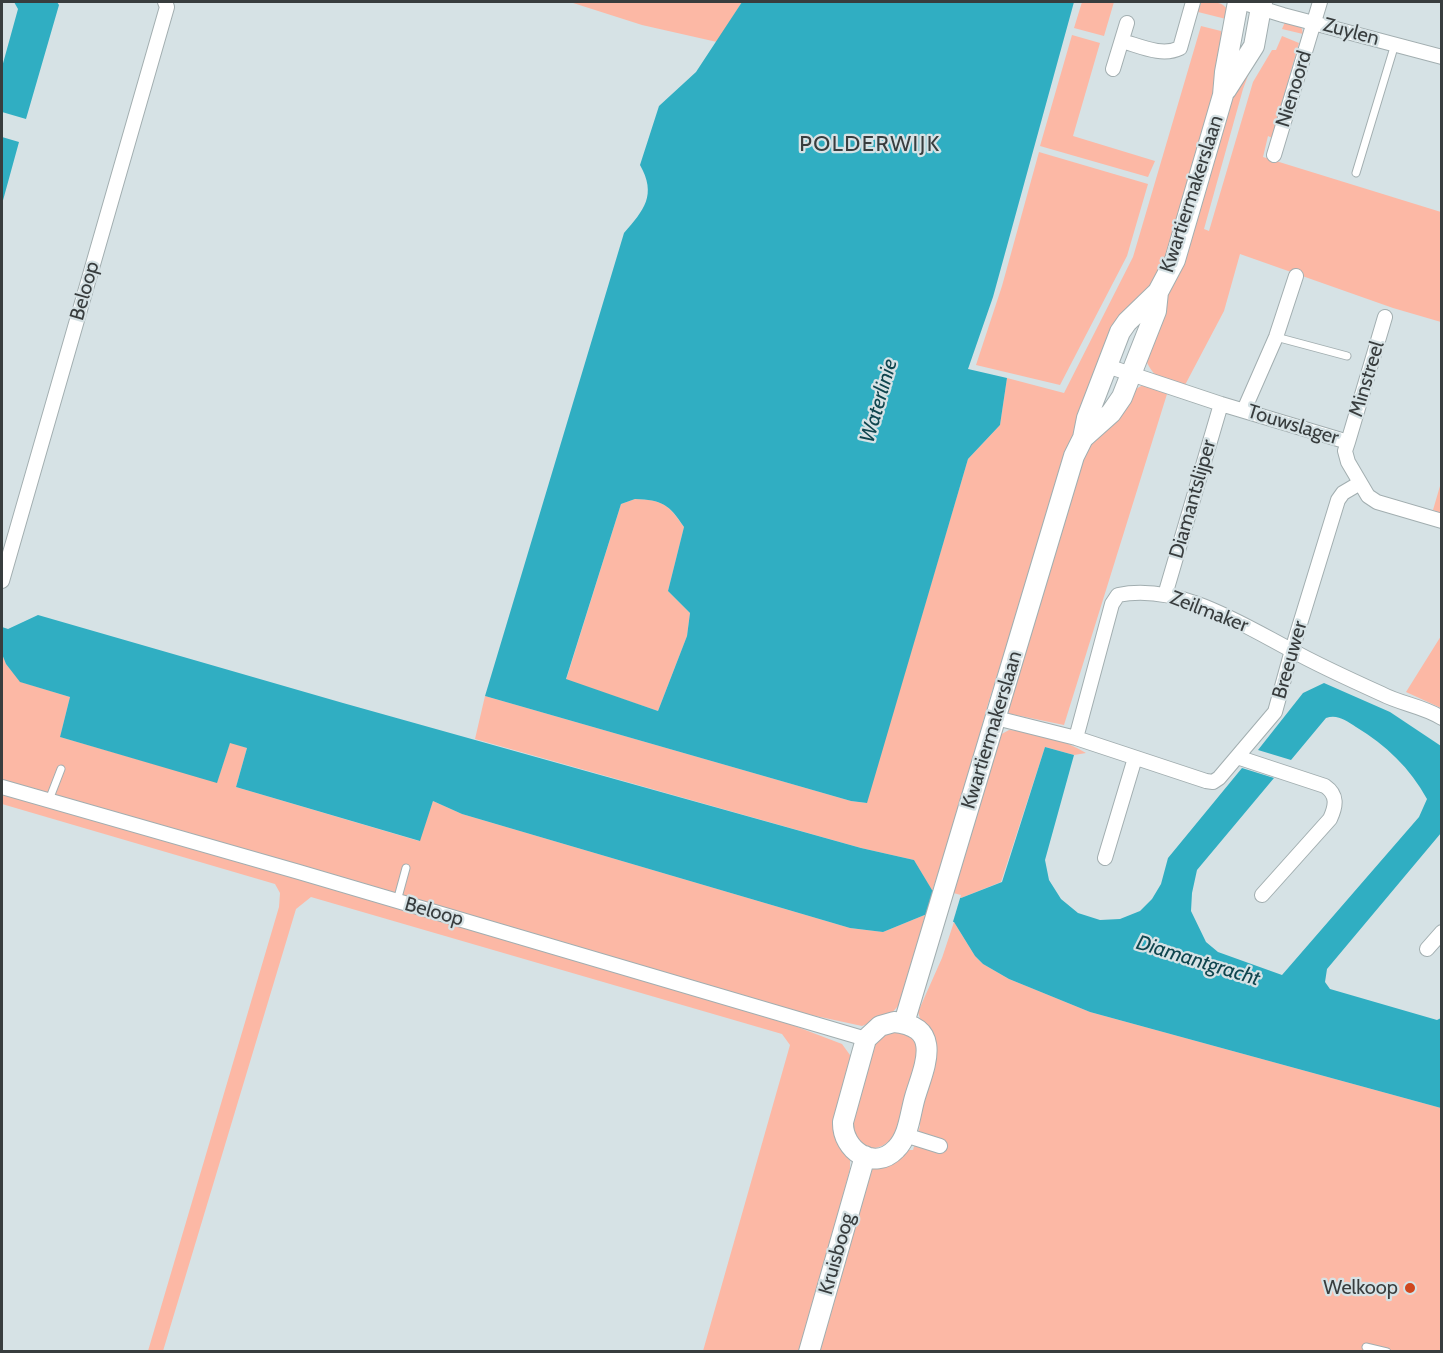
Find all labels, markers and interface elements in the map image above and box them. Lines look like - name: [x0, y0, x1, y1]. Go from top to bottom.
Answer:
- street label: Zuylen: [1320, 13, 1382, 51]
- street label: Nienoord: [1271, 48, 1317, 130]
- street label: Kwartiermakerslaan: [1155, 112, 1229, 276]
- district label: POLDERWIJK: [799, 132, 941, 158]
- street label: Beloop: [65, 259, 105, 323]
- street label: Minstreel: [1344, 338, 1390, 420]
- water label: Waterlinie: [855, 356, 903, 446]
- street label: Touwslager: [1244, 400, 1342, 450]
- street label: Diamantslijper: [1165, 437, 1221, 561]
- street label: Zeilmaker: [1167, 586, 1251, 638]
- street label: Breeuwer: [1267, 618, 1313, 702]
- street label: Kwartiermakerslaan: [957, 648, 1027, 812]
- street label: Beloop: [402, 892, 466, 932]
- water label: Diamantgracht: [1133, 930, 1263, 992]
- street label: Kruisboog: [814, 1210, 860, 1298]
- place label: Welkoop: [1323, 1276, 1398, 1300]
- marker: Welkoop: [1403, 1281, 1417, 1295]

